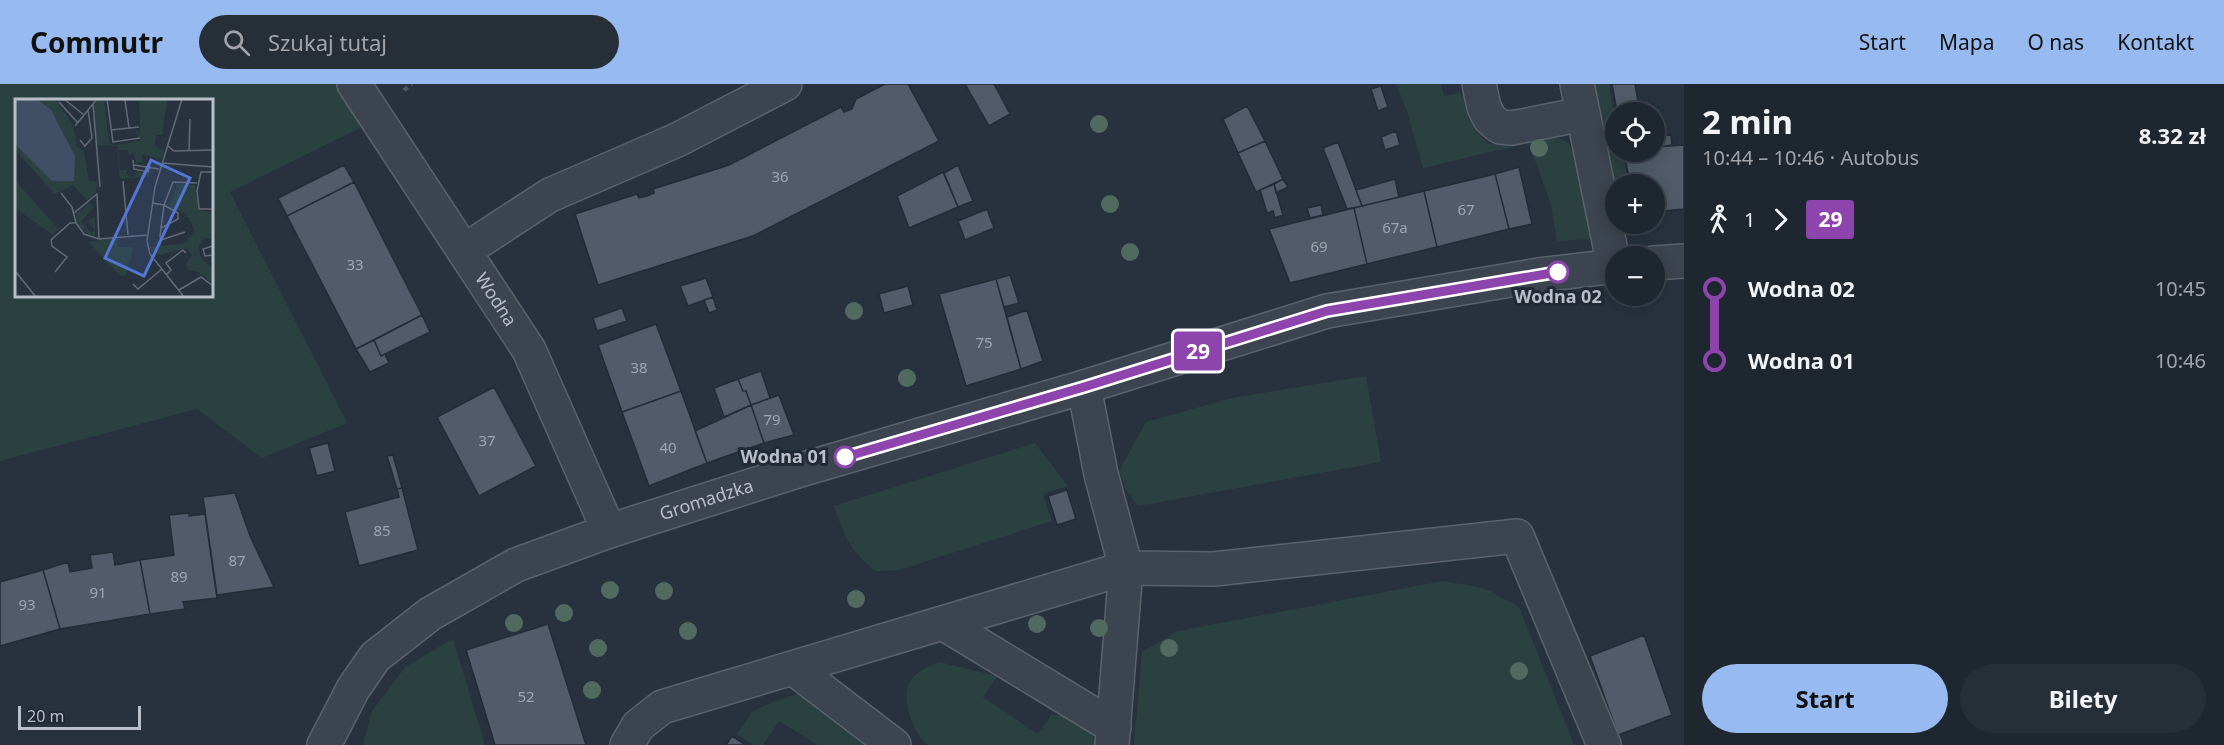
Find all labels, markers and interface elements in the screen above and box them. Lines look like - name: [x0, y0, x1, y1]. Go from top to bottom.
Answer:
- search box: [199, 15, 619, 69]
- text: Commutr: [30, 23, 163, 61]
- icon: search: [220, 26, 253, 59]
- text: Szukaj tutaj: [268, 27, 387, 57]
- text: Start: [1859, 28, 1906, 56]
- text: Mapa: [1939, 28, 1994, 56]
- text: O nas: [2027, 28, 2084, 56]
- text: Kontakt: [2117, 28, 2194, 56]
- inset map: [15, 99, 213, 297]
- text: 2 min: [1702, 99, 1793, 144]
- map controls: [1605, 102, 1665, 306]
- button: locate: [1605, 102, 1665, 162]
- text: 8.32 zł: [2139, 120, 2206, 150]
- text: 10:44 – 10:46 · Autobus: [1702, 144, 1919, 171]
- house number: 36: [771, 166, 789, 186]
- button: +: [1605, 174, 1665, 234]
- house number: 67: [1457, 199, 1475, 219]
- icon: walk: [1702, 203, 1735, 236]
- icon: forward: [1764, 203, 1797, 236]
- text: 29: [1818, 205, 1842, 233]
- text: 1: [1744, 206, 1755, 233]
- house number: 67a: [1382, 217, 1408, 237]
- house number: 69: [1310, 236, 1328, 256]
- button: −: [1605, 246, 1665, 306]
- house number: 33: [346, 254, 364, 274]
- marker: Wodna 02: [1547, 261, 1569, 283]
- street label: Wodna: [470, 267, 523, 330]
- text: Wodna 02: [1748, 273, 1855, 303]
- text: 10:45: [2155, 275, 2206, 302]
- place label: Wodna 02: [1514, 284, 1602, 308]
- house number: 75: [975, 332, 993, 352]
- line badge: 29: [1171, 332, 1225, 370]
- text: 29: [1186, 337, 1210, 365]
- text: Wodna 01: [1748, 345, 1855, 375]
- text: 10:46: [2155, 347, 2206, 374]
- house number: 38: [630, 357, 648, 377]
- house number: 79: [763, 409, 781, 429]
- house number: 37: [478, 430, 496, 450]
- house number: 40: [659, 437, 677, 457]
- place label: Wodna 01: [741, 444, 828, 468]
- marker: Wodna 01: [834, 446, 856, 468]
- street label: Gromadzka: [656, 473, 756, 525]
- house number: 85: [373, 520, 391, 540]
- house number: 87: [228, 550, 246, 570]
- house number: 89: [170, 566, 188, 586]
- house number: 91: [89, 582, 107, 602]
- house number: 93: [18, 594, 36, 614]
- button: Start: [1702, 664, 1948, 733]
- button: Bilety: [1960, 664, 2206, 733]
- house number: 52: [517, 686, 535, 706]
- scale bar: [18, 703, 141, 730]
- text: 20 m: [27, 705, 64, 727]

